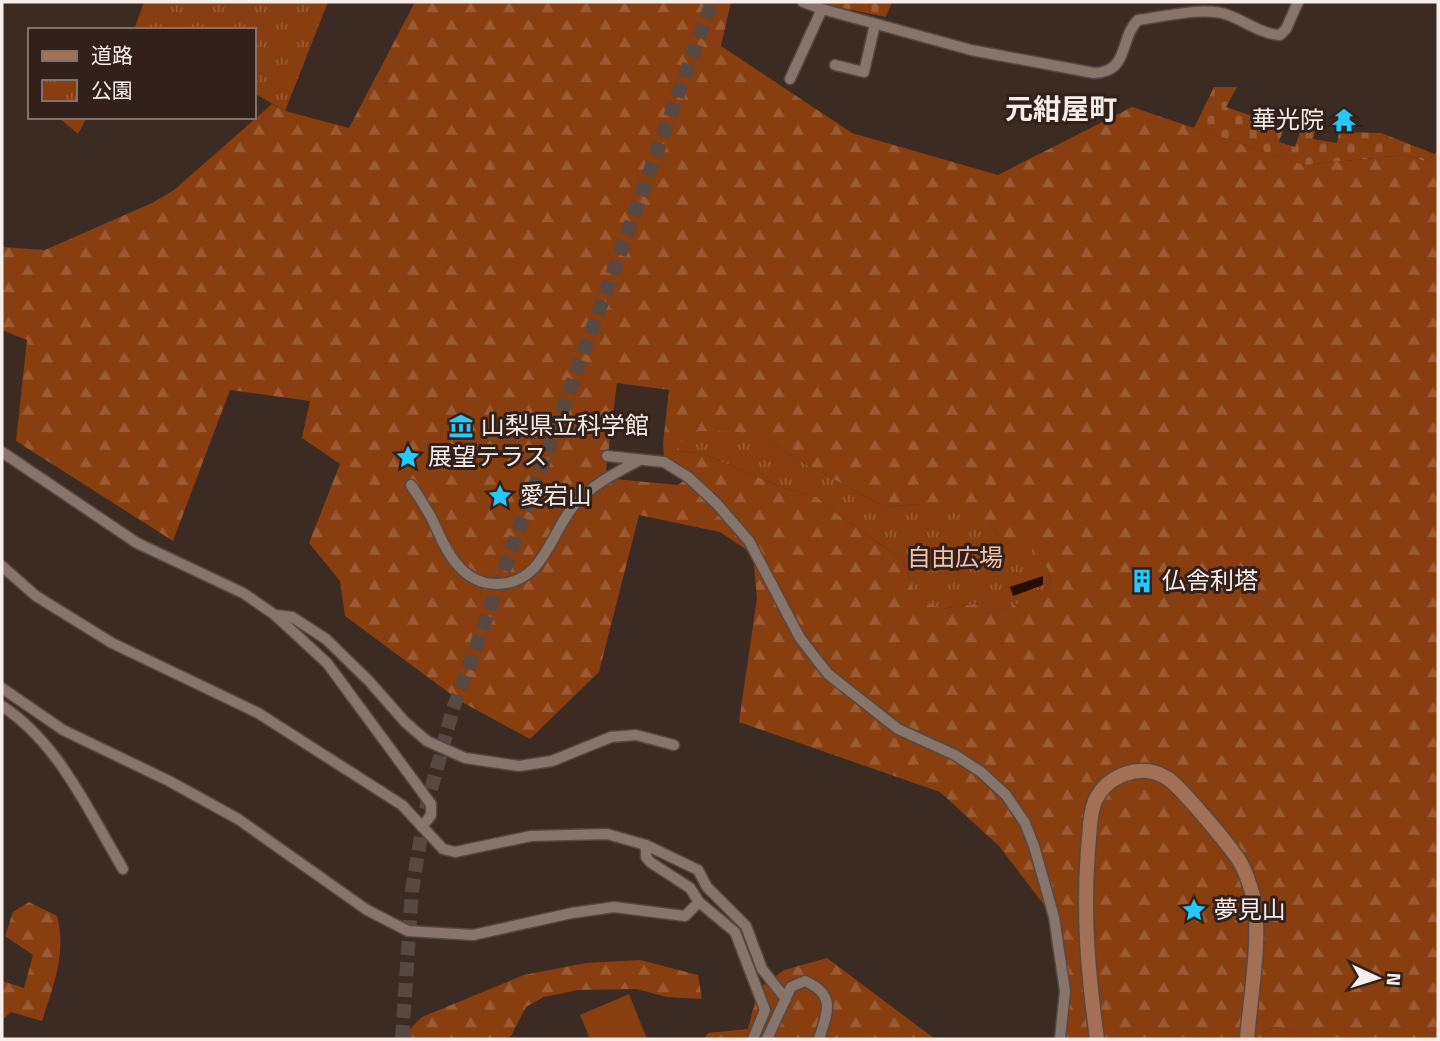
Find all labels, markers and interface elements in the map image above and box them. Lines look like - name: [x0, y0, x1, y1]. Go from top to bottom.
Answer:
- legend: [28, 28, 256, 119]
- text: 道路: [91, 39, 133, 71]
- text: 公園: [91, 74, 133, 106]
- district label: 元紺屋町: [1005, 87, 1117, 130]
- place label: 華光院: [1252, 101, 1324, 137]
- temple icon: 華光院: [1330, 106, 1358, 134]
- place label: 山梨県立科学館: [481, 407, 649, 443]
- museum icon: 山梨県立科学館: [447, 412, 475, 440]
- place label: 展望テラス: [428, 438, 548, 474]
- place icon: 展望テラス: [394, 443, 422, 471]
- place label: 愛宕山: [520, 477, 592, 513]
- place icon: 愛宕山: [486, 482, 514, 510]
- park label: 自由広場: [907, 539, 1003, 575]
- place label: 仏舎利塔: [1162, 562, 1258, 598]
- building icon: 仏舎利塔: [1128, 567, 1156, 595]
- place label: 夢見山: [1214, 891, 1286, 927]
- place icon: 夢見山: [1180, 896, 1208, 924]
- north arrow: [1342, 943, 1412, 1013]
- text: N: [1380, 972, 1409, 987]

